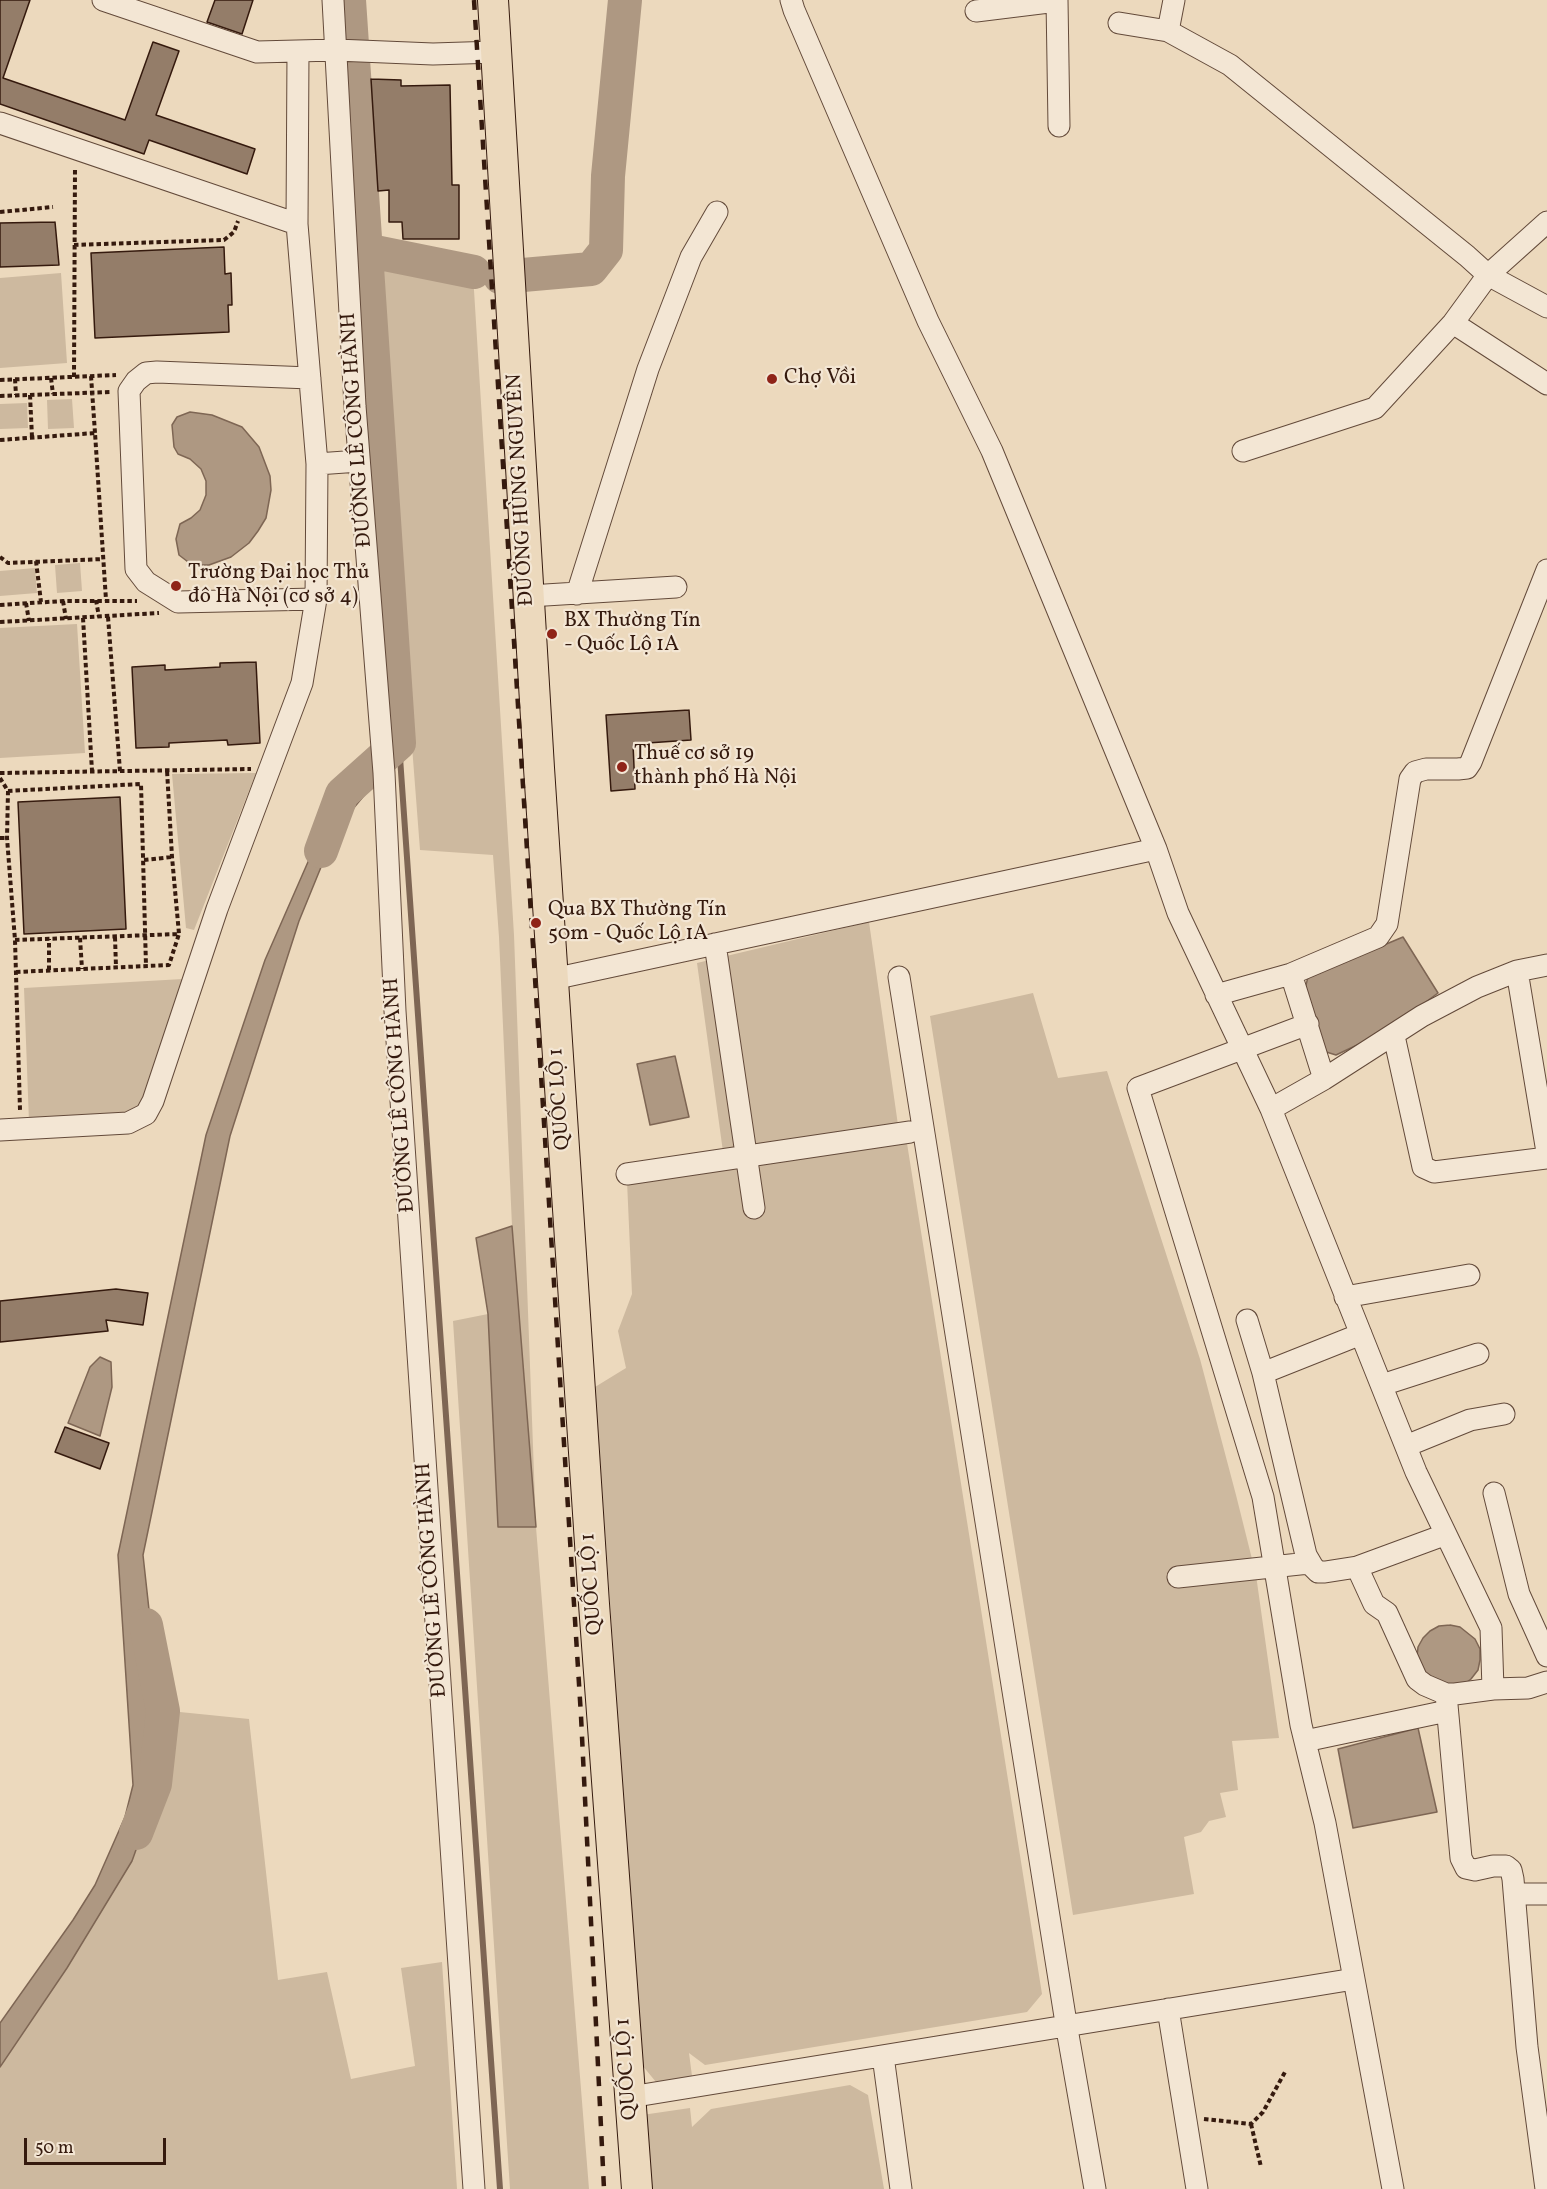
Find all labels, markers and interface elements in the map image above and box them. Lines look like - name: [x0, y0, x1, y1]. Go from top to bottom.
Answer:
- street label: ĐƯỜNG LÊ CÔNG HÀNH: [337, 312, 379, 548]
- place label: Chợ Vồi: [784, 366, 856, 392]
- marker: Chợ Vồi: [765, 372, 779, 386]
- street label: ĐƯỜNG HÙNG NGUYÊN: [503, 373, 541, 607]
- place label: Trường Đại học Thủ đô Hà Nội (cơ sở 4): [188, 561, 370, 611]
- marker: Trường Đại học Thủ đô Hà Nội (cơ sở 4): [169, 579, 183, 593]
- place label: BX Thường Tín - Quốc Lộ 1A: [564, 609, 701, 659]
- marker: BX Thường Tín - Quốc Lộ 1A: [545, 627, 559, 641]
- place label: Thuế cơ sở 19 thành phố Hà Nội: [634, 742, 797, 792]
- marker: Thuế cơ sở 19 thành phố Hà Nội: [615, 760, 629, 774]
- place label: Qua BX Thường Tín 50m - Quốc Lộ 1A: [548, 898, 727, 948]
- marker: Qua BX Thường Tín 50m - Quốc Lộ 1A: [529, 916, 543, 930]
- street label: ĐƯỜNG LÊ CÔNG HÀNH: [380, 977, 422, 1213]
- street label: QUỐC LỘ 1: [545, 1047, 577, 1151]
- street label: ĐƯỜNG LÊ CÔNG HÀNH: [412, 1462, 454, 1698]
- street label: QUỐC LỘ 1: [577, 1532, 609, 1636]
- street label: QUỐC LỘ 1: [612, 2017, 644, 2121]
- scale bar: [27, 2126, 170, 2164]
- text: 50 m: [35, 2136, 74, 2161]

